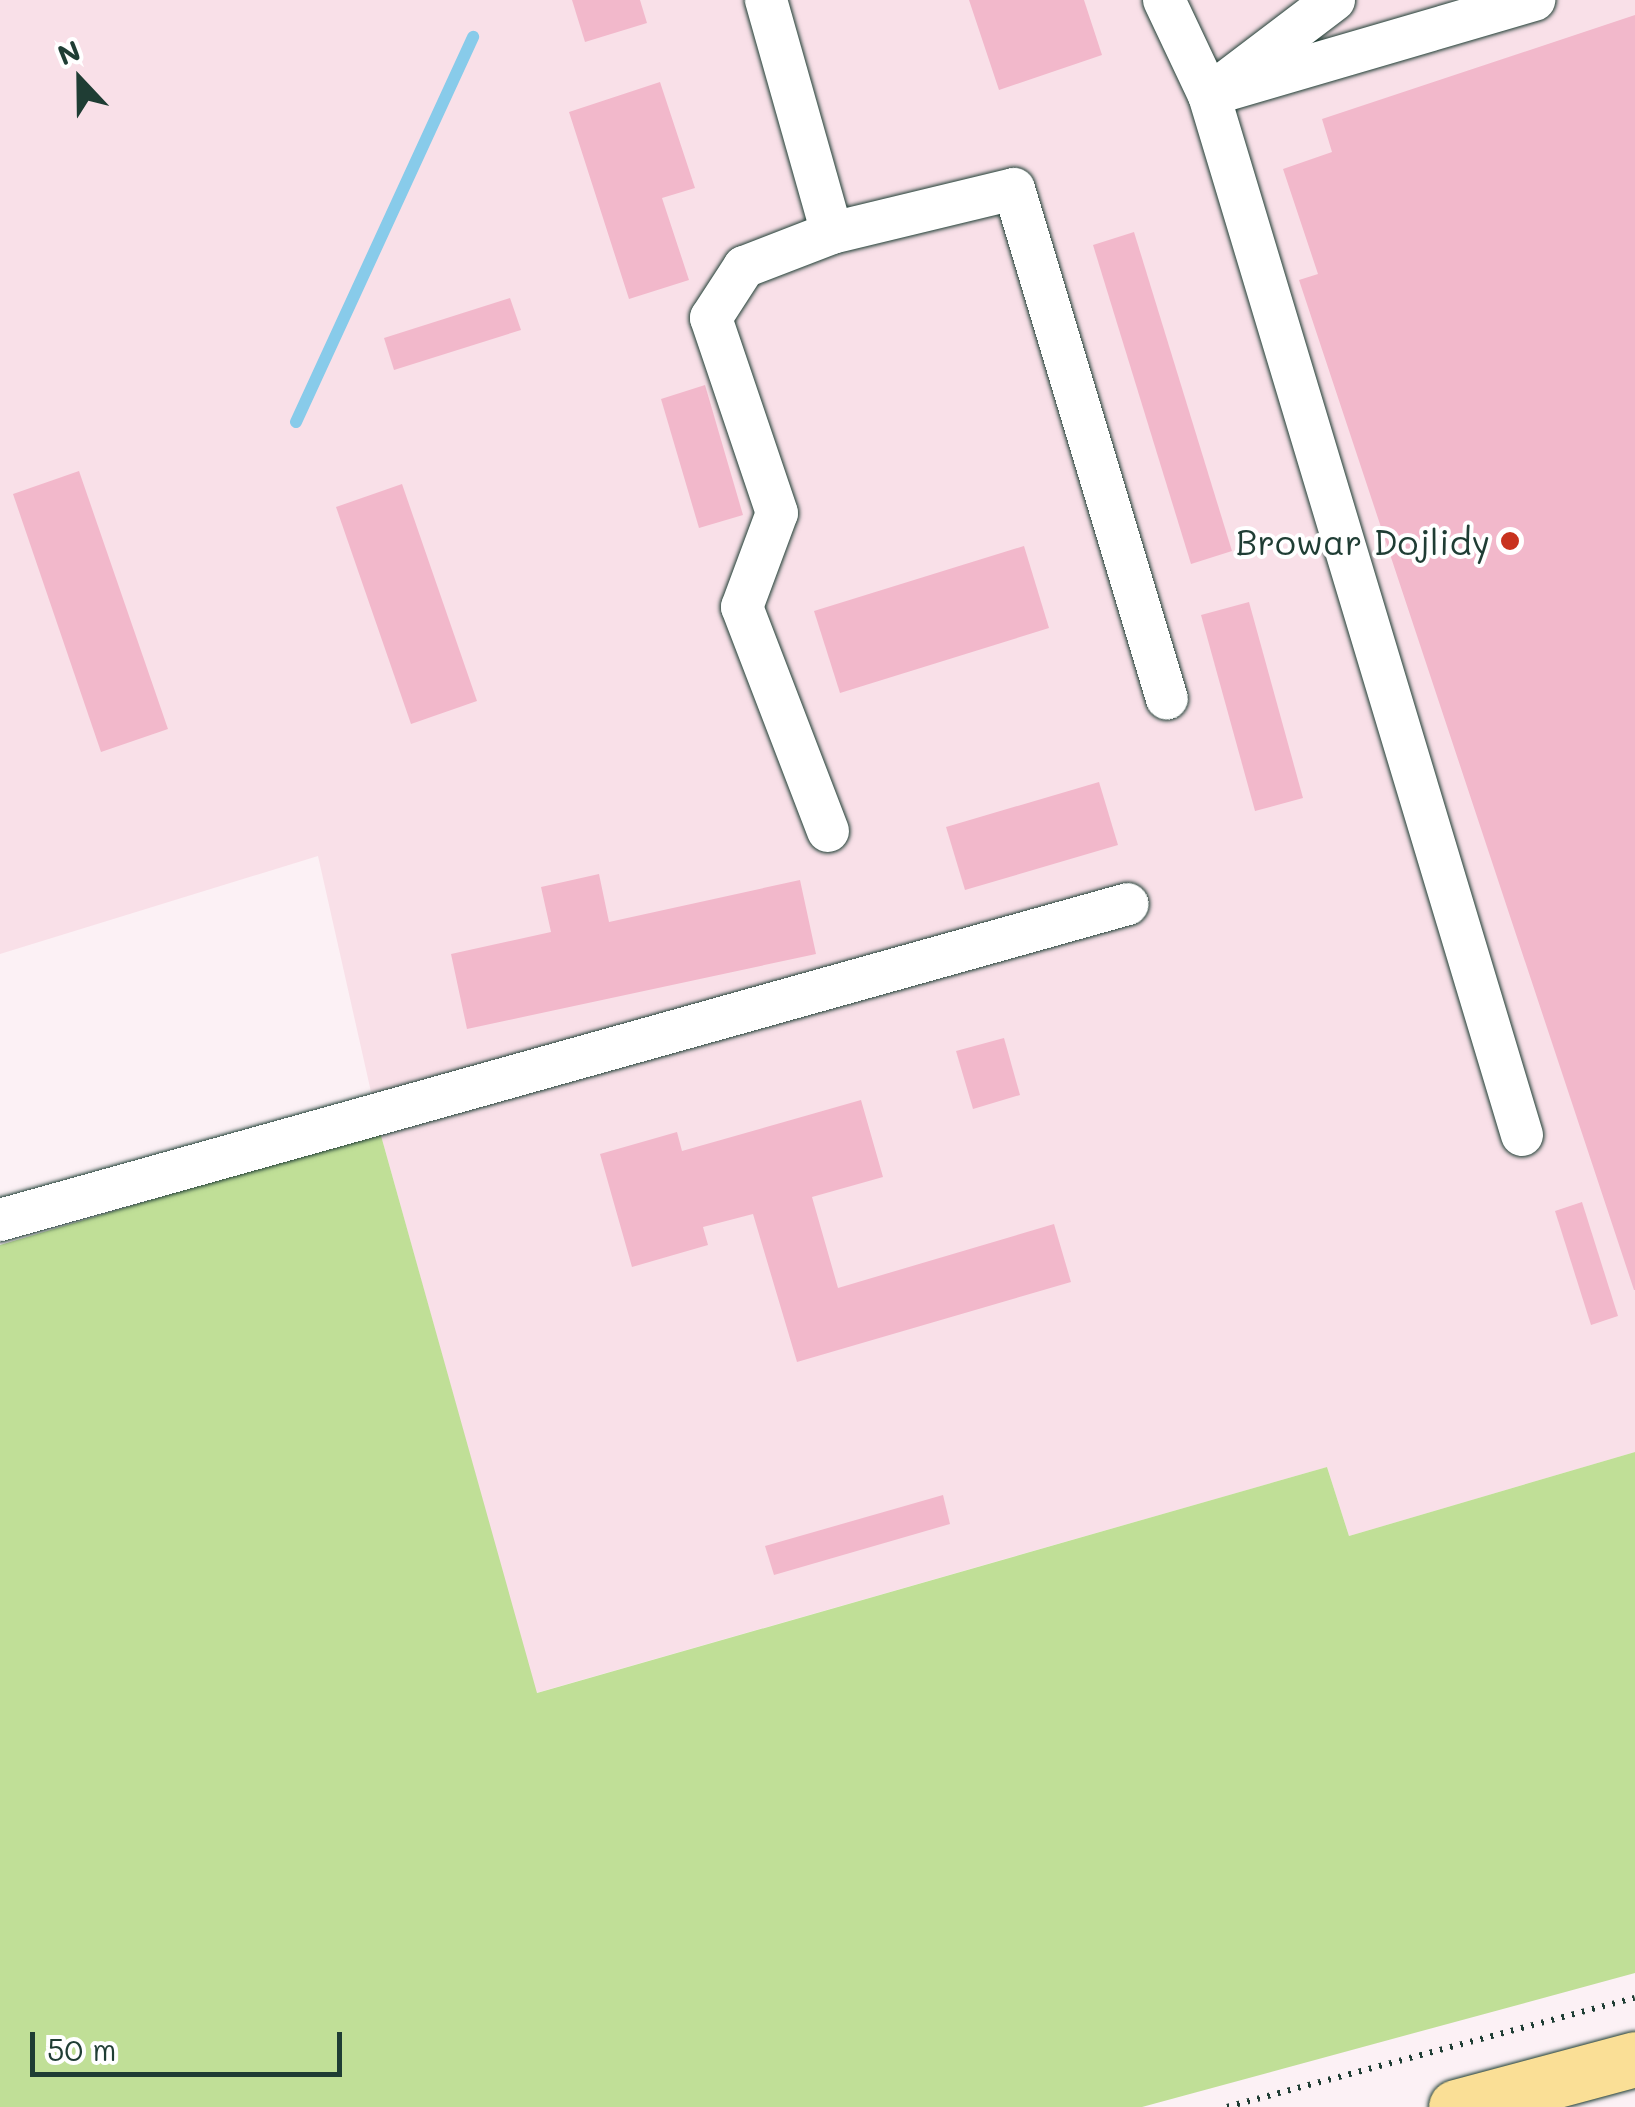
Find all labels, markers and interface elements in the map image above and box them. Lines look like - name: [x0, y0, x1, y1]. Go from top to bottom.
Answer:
- north arrow: [30, 30, 130, 130]
- text: N: [52, 32, 85, 73]
- place label: Browar Dojlidy: [1236, 520, 1490, 562]
- marker: Browar Dojlidy: [1499, 530, 1521, 552]
- scale bar: [35, 2012, 348, 2074]
- text: 50 m: [47, 2029, 117, 2069]

